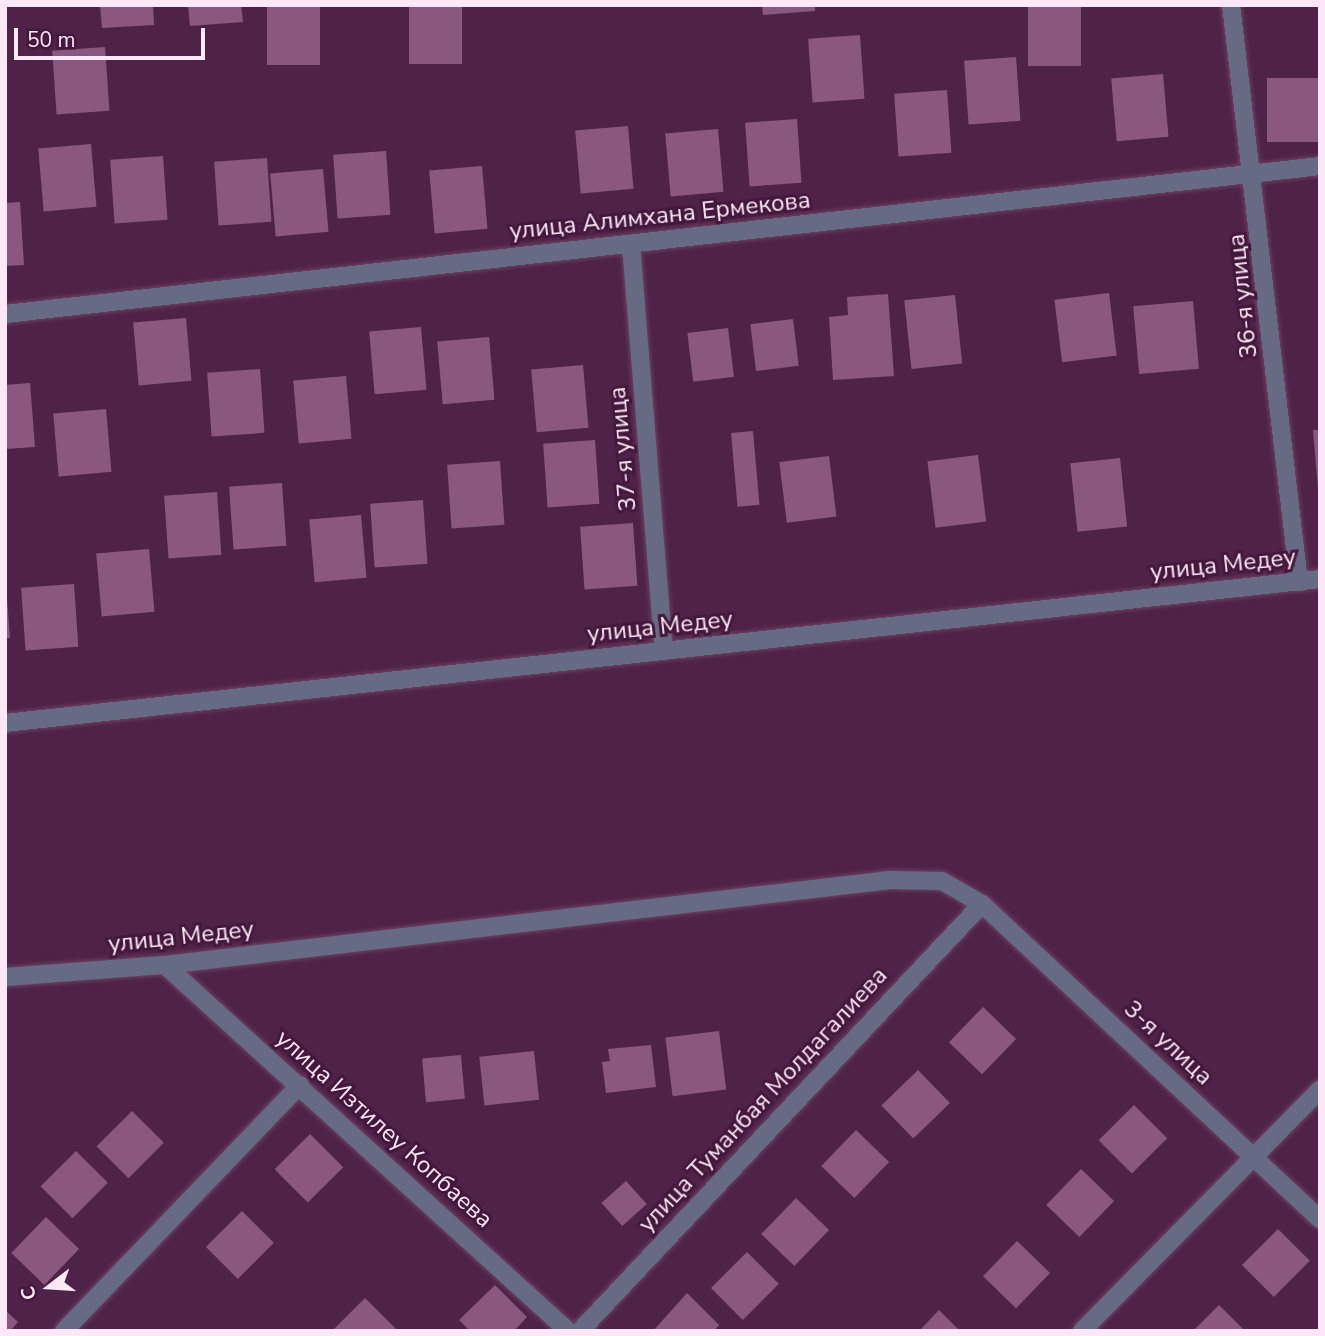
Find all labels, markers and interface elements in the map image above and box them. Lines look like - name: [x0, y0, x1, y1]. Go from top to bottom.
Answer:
- scale bar: [18, 14, 208, 58]
- text: 50 m: [27, 26, 76, 54]
- street label: улица Алимхана Ермекова: [508, 186, 812, 246]
- street label: 36-я улица: [1222, 232, 1264, 360]
- street label: 37-я улица: [603, 385, 643, 513]
- street label: улица Медеу: [1149, 543, 1297, 587]
- street label: улица Медеу: [586, 605, 734, 649]
- street label: улица Медеу: [107, 915, 255, 959]
- street label: улица Туманбая Молдагалиева: [632, 962, 894, 1238]
- street label: 3-я улица: [1118, 995, 1218, 1091]
- street label: улица Изтилеу Копбаева: [270, 1024, 498, 1234]
- north arrow: [14, 1252, 84, 1322]
- text: С: [15, 1283, 43, 1303]

